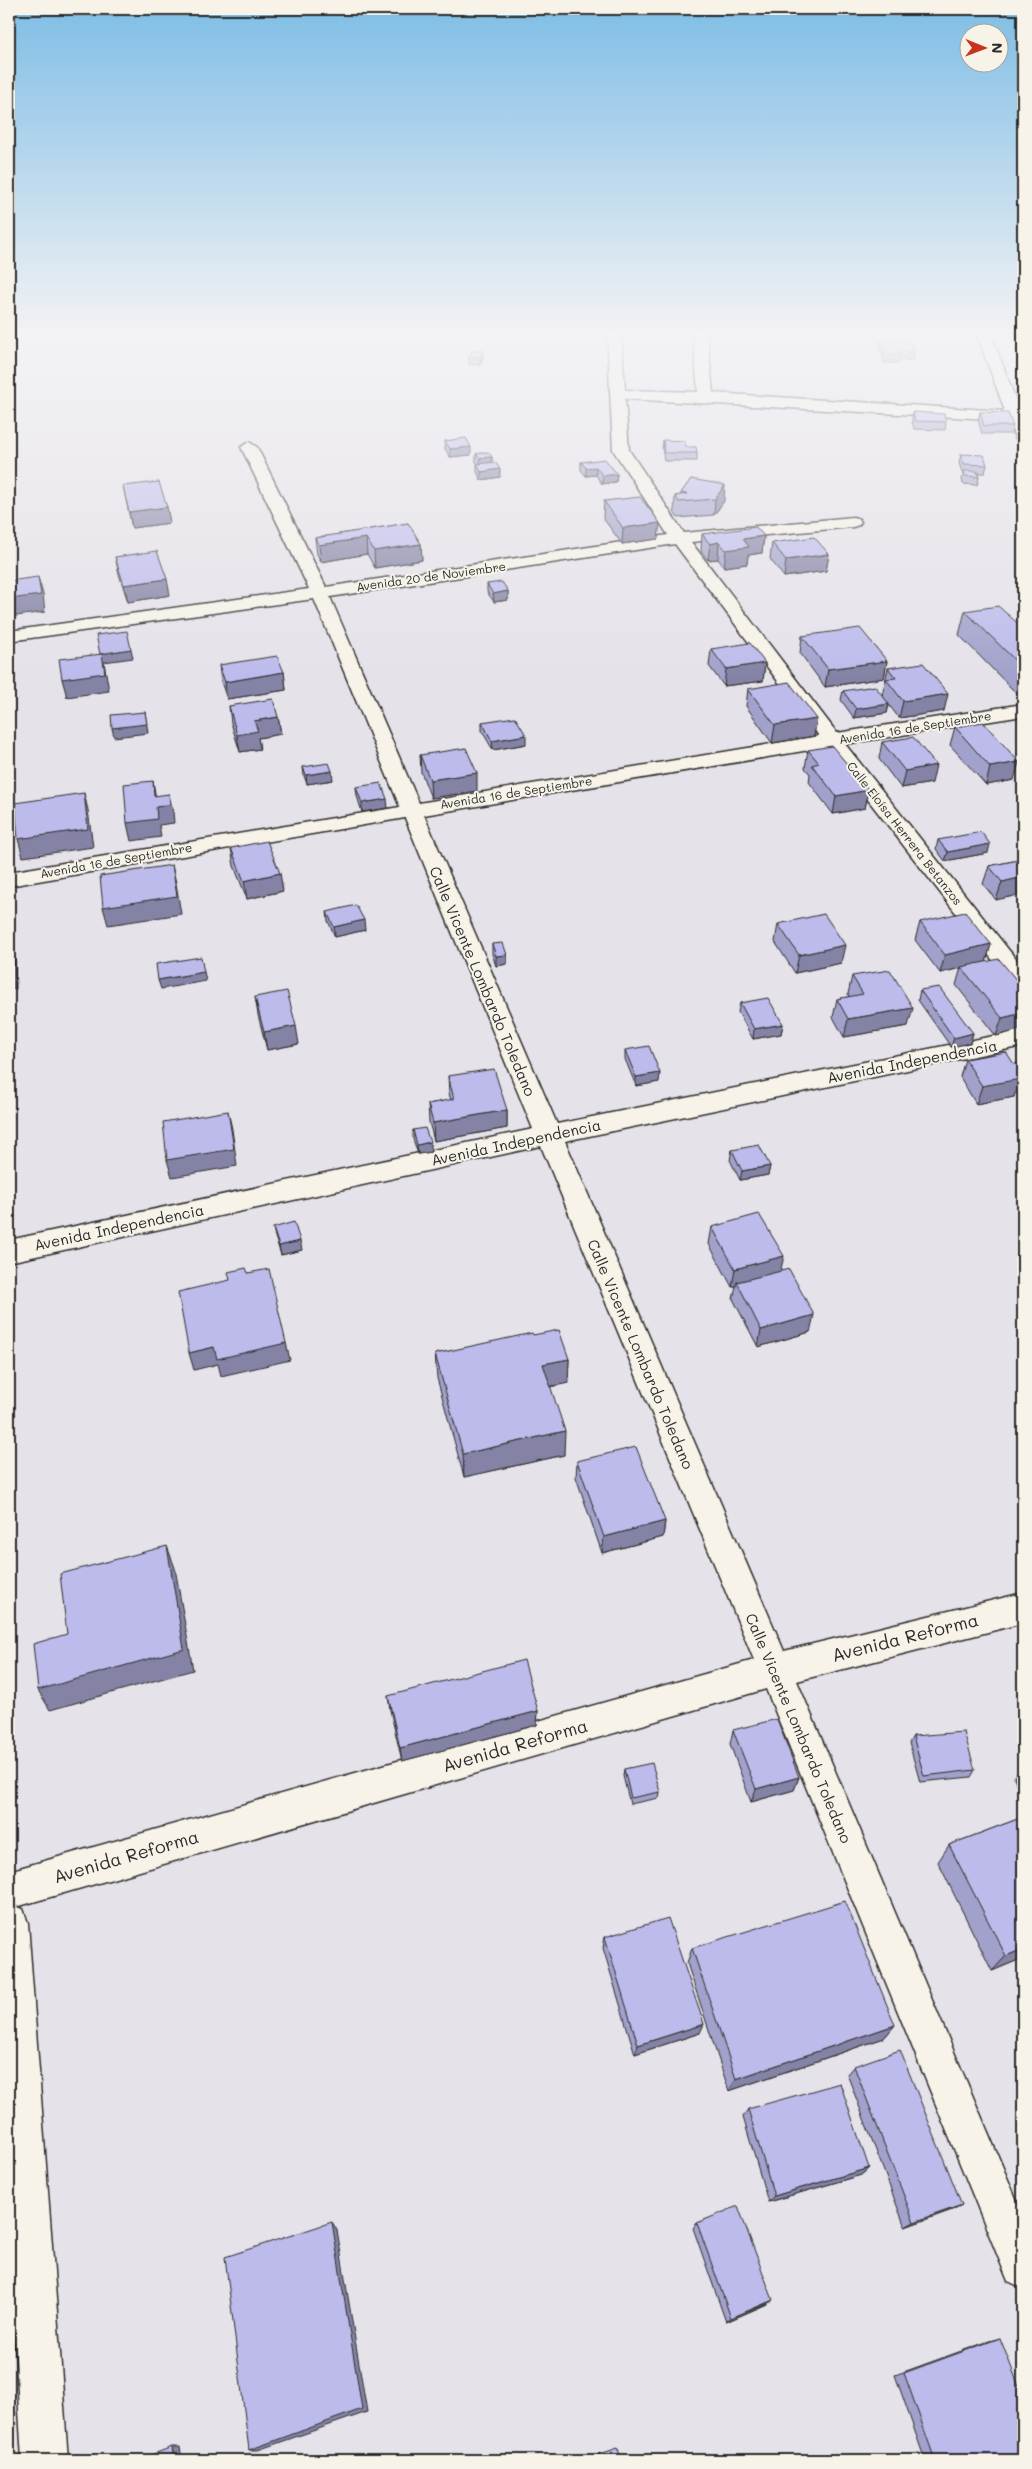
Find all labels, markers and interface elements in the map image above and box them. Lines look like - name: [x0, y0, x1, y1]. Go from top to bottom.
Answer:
- north arrow: [960, 22, 1010, 72]
- text: N: [988, 43, 1007, 54]
- street label: Avenida 20 de Noviembre: [355, 558, 507, 594]
- street label: Avenida 16 de Septiembre: [838, 707, 992, 747]
- street label: Calle Eloísa Herrera Betanzos: [844, 758, 966, 908]
- street label: Avenida 16 de Septiembre: [439, 772, 593, 812]
- street label: Avenida 16 de Septiembre: [39, 839, 193, 881]
- street label: Calle Vicente Lombardo Toledano: [425, 863, 541, 1099]
- street label: Avenida Independencia: [825, 1035, 999, 1087]
- street label: Avenida Independencia: [429, 1114, 603, 1170]
- street label: Avenida Independencia: [32, 1199, 206, 1255]
- street label: Calle Vicente Lombardo Toledano: [583, 1236, 699, 1472]
- street label: Avenida Reforma: [829, 1607, 981, 1667]
- street label: Calle Vicente Lombardo Toledano: [741, 1610, 857, 1846]
- street label: Avenida Reforma: [440, 1713, 590, 1777]
- street label: Avenida Reforma: [51, 1824, 201, 1888]

